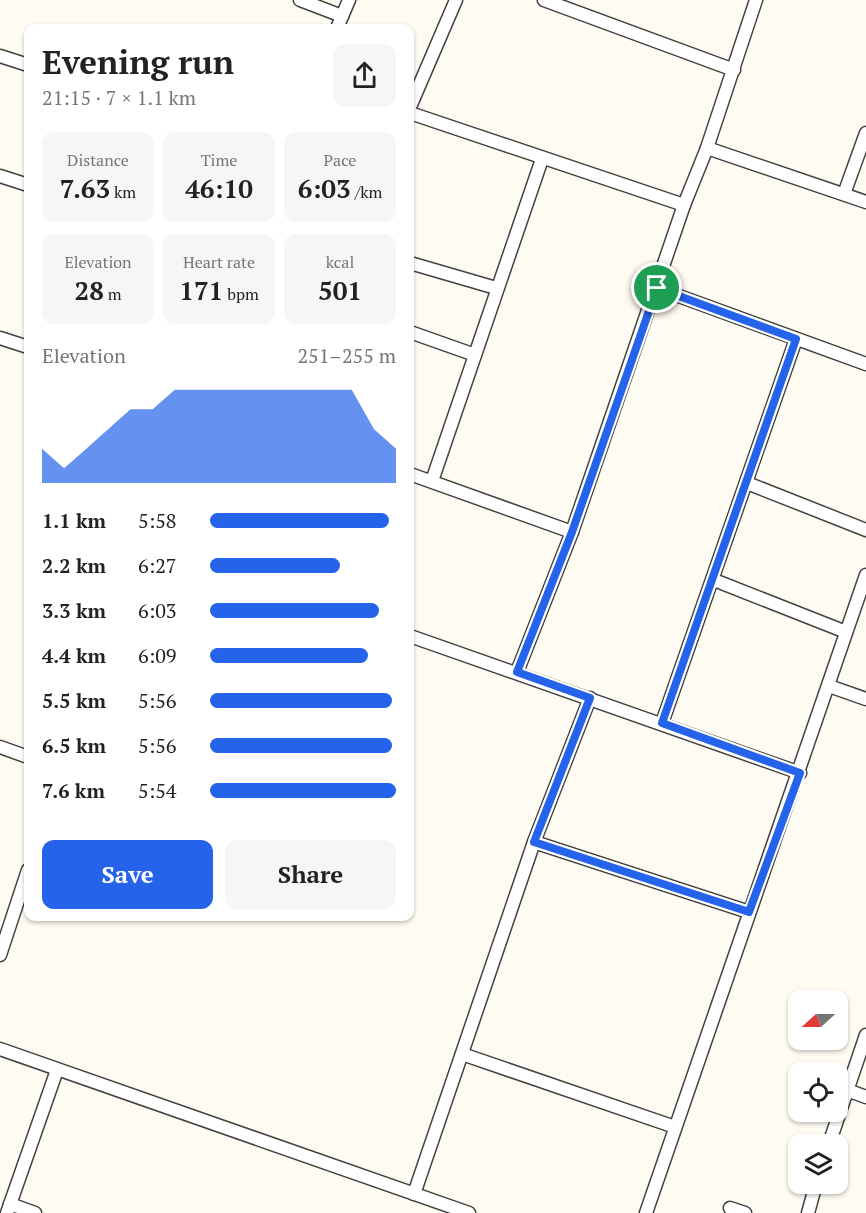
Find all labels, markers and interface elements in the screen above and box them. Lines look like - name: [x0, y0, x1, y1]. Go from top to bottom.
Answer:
- text: Evening run: [42, 40, 234, 83]
- button: share: [333, 44, 396, 107]
- text: 21:15 · 7 × 1.1 km: [42, 84, 196, 111]
- text: Distance: [67, 149, 129, 171]
- text: Time: [201, 149, 237, 171]
- text: Pace: [324, 149, 356, 171]
- text: 7.63: [60, 171, 110, 205]
- text: 46:10: [185, 171, 253, 205]
- text: 6:03: [298, 171, 351, 205]
- text: km: [110, 181, 136, 203]
- text: /km: [351, 181, 382, 203]
- text: Elevation: [64, 251, 132, 273]
- text: Heart rate: [183, 251, 255, 273]
- text: kcal: [326, 251, 354, 273]
- pin: [631, 262, 682, 313]
- icon: arrive: [640, 271, 673, 304]
- text: 28: [74, 273, 104, 307]
- text: 171: [179, 273, 223, 307]
- text: 501: [318, 273, 362, 307]
- text: m: [104, 283, 122, 305]
- text: bpm: [223, 283, 259, 305]
- text: Elevation: [42, 342, 126, 369]
- text: 251–255 m: [297, 342, 396, 369]
- text: 1.1 km: [42, 507, 106, 534]
- text: 5:58: [138, 507, 177, 534]
- text: 2.2 km: [42, 552, 106, 579]
- text: 6:27: [138, 552, 177, 579]
- text: 3.3 km: [42, 597, 106, 624]
- text: 6:03: [138, 597, 177, 624]
- text: 4.4 km: [42, 642, 106, 669]
- text: 6:09: [138, 642, 177, 669]
- text: 5.5 km: [42, 687, 106, 714]
- text: 5:56: [138, 687, 177, 714]
- text: 6.5 km: [42, 732, 106, 759]
- text: 5:56: [138, 732, 177, 759]
- text: 7.6 km: [42, 777, 105, 804]
- text: 5:54: [138, 777, 177, 804]
- button: Save: [42, 840, 213, 909]
- button: Share: [225, 840, 396, 909]
- north arrow: [788, 990, 848, 1050]
- map controls: [788, 990, 848, 1194]
- button: locate: [788, 1062, 848, 1122]
- button: layers: [788, 1134, 848, 1194]

